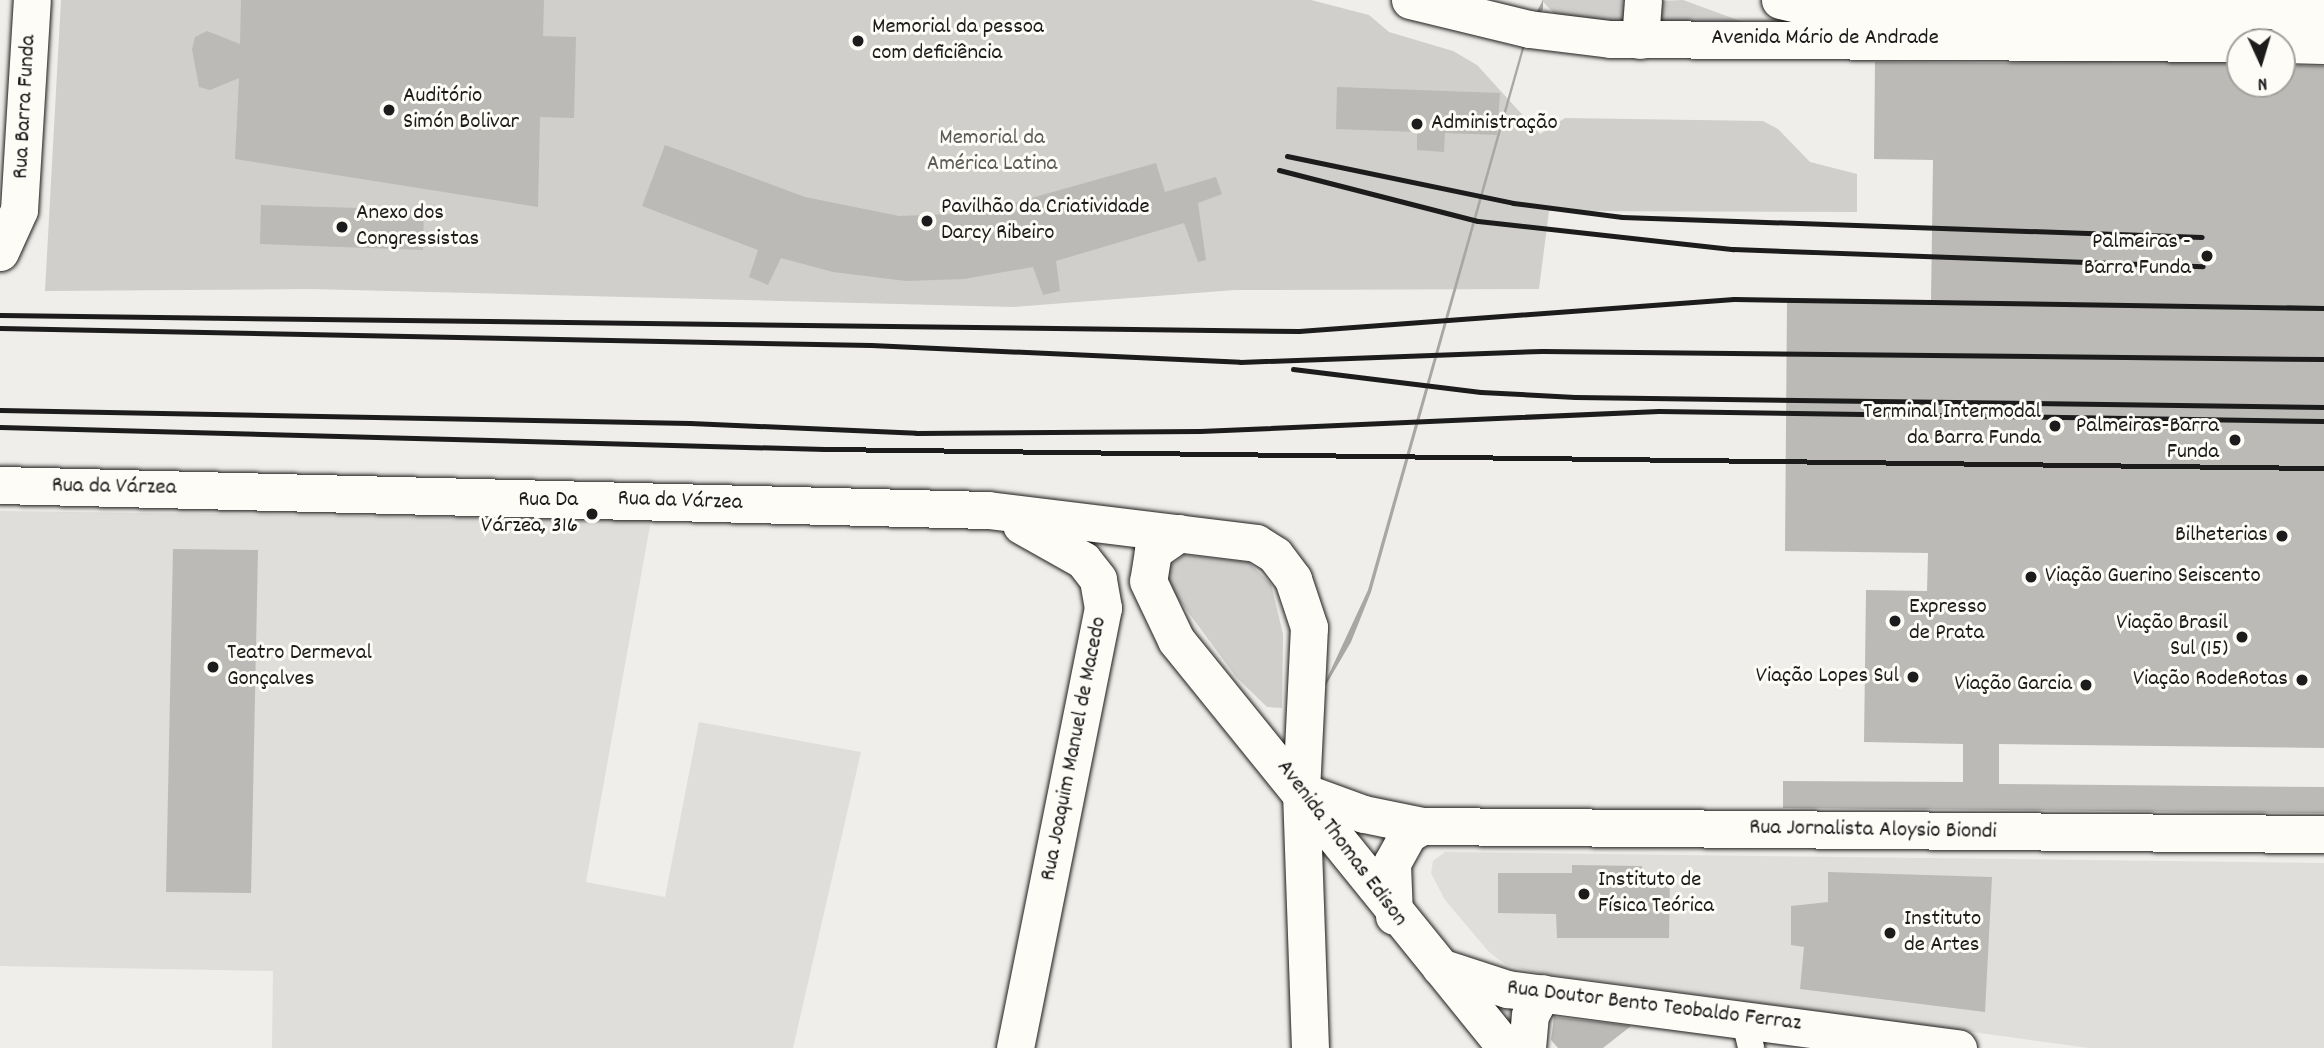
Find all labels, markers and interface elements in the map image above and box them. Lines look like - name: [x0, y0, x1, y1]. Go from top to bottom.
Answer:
- place label: Memorial da pessoa com deficiência: [872, 14, 1044, 68]
- street label: Avenida Mário de Andrade: [1711, 25, 1939, 53]
- north arrow: [2226, 28, 2296, 98]
- marker: Memorial da pessoa com deficiência: [850, 33, 866, 49]
- street label: Rua Barra Funda: [8, 34, 44, 180]
- text: N: [2257, 69, 2268, 96]
- place label: Auditório Simón Bolivar: [403, 83, 519, 137]
- marker: Auditório Simón Bolivar: [381, 102, 397, 118]
- place label: Administração: [1431, 110, 1558, 138]
- marker: Administração: [1409, 116, 1425, 132]
- park label: Memorial da América Latina: [927, 125, 1057, 179]
- place label: Pavilhão da Criatividade Darcy Ribeiro: [941, 194, 1150, 248]
- place label: Anexo dos Congressistas: [356, 200, 479, 254]
- marker: Pavilhão da Criatividade Darcy Ribeiro: [919, 213, 935, 229]
- marker: Anexo dos Congressistas: [334, 219, 350, 235]
- place label: Palmeiras - Barra Funda: [2084, 229, 2191, 283]
- marker: Palmeiras - Barra Funda: [2197, 246, 2217, 266]
- place label: Terminal Intermodal da Barra Funda: [1863, 399, 2041, 453]
- place label: Palmeiras-Barra Funda: [2076, 413, 2219, 467]
- marker: Terminal Intermodal da Barra Funda: [2047, 418, 2063, 434]
- marker: Palmeiras-Barra Funda: [2225, 430, 2245, 450]
- street label: Rua da Várzea: [51, 473, 177, 503]
- street label: Rua da Várzea: [617, 486, 743, 518]
- place label: Rua Da Várzea, 316: [481, 487, 578, 541]
- marker: Rua Da Várzea, 316: [584, 506, 600, 522]
- place label: Bilheterias: [2175, 522, 2268, 550]
- marker: Bilheterias: [2274, 528, 2290, 544]
- place label: Viação Guerino Seiscento: [2045, 563, 2261, 591]
- marker: Viação Guerino Seiscento: [2023, 569, 2039, 585]
- place label: Expresso de Prata: [1909, 594, 1987, 648]
- place label: Viação Brasil Sul (15): [2116, 610, 2228, 664]
- marker: Expresso de Prata: [1887, 613, 1903, 629]
- street label: Rua Joaquim Manuel de Macedo: [1036, 615, 1114, 883]
- marker: Viação Brasil Sul (15): [2234, 629, 2250, 645]
- place label: Teatro Dermeval Gonçalves: [227, 640, 372, 694]
- marker: Teatro Dermeval Gonçalves: [205, 659, 221, 675]
- place label: Viação Lopes Sul: [1756, 663, 1899, 691]
- place label: Viação RodeRotas: [2133, 666, 2288, 694]
- marker: Viação Lopes Sul: [1905, 669, 1921, 685]
- place label: Viação Garcia: [1955, 671, 2072, 699]
- marker: Viação RodeRotas: [2294, 672, 2310, 688]
- marker: Viação Garcia: [2078, 677, 2094, 693]
- street label: Avenida Thomas Edison: [1269, 755, 1413, 933]
- street label: Rua Jornalista Aloysio Biondi: [1749, 815, 1997, 847]
- place label: Instituto de Física Teórica: [1598, 867, 1714, 921]
- marker: Instituto de Física Teórica: [1576, 886, 1592, 902]
- place label: Instituto de Artes: [1904, 906, 1981, 960]
- marker: Instituto de Artes: [1882, 925, 1898, 941]
- street label: Rua Doutor Bento Teobaldo Ferraz: [1505, 975, 1803, 1039]

